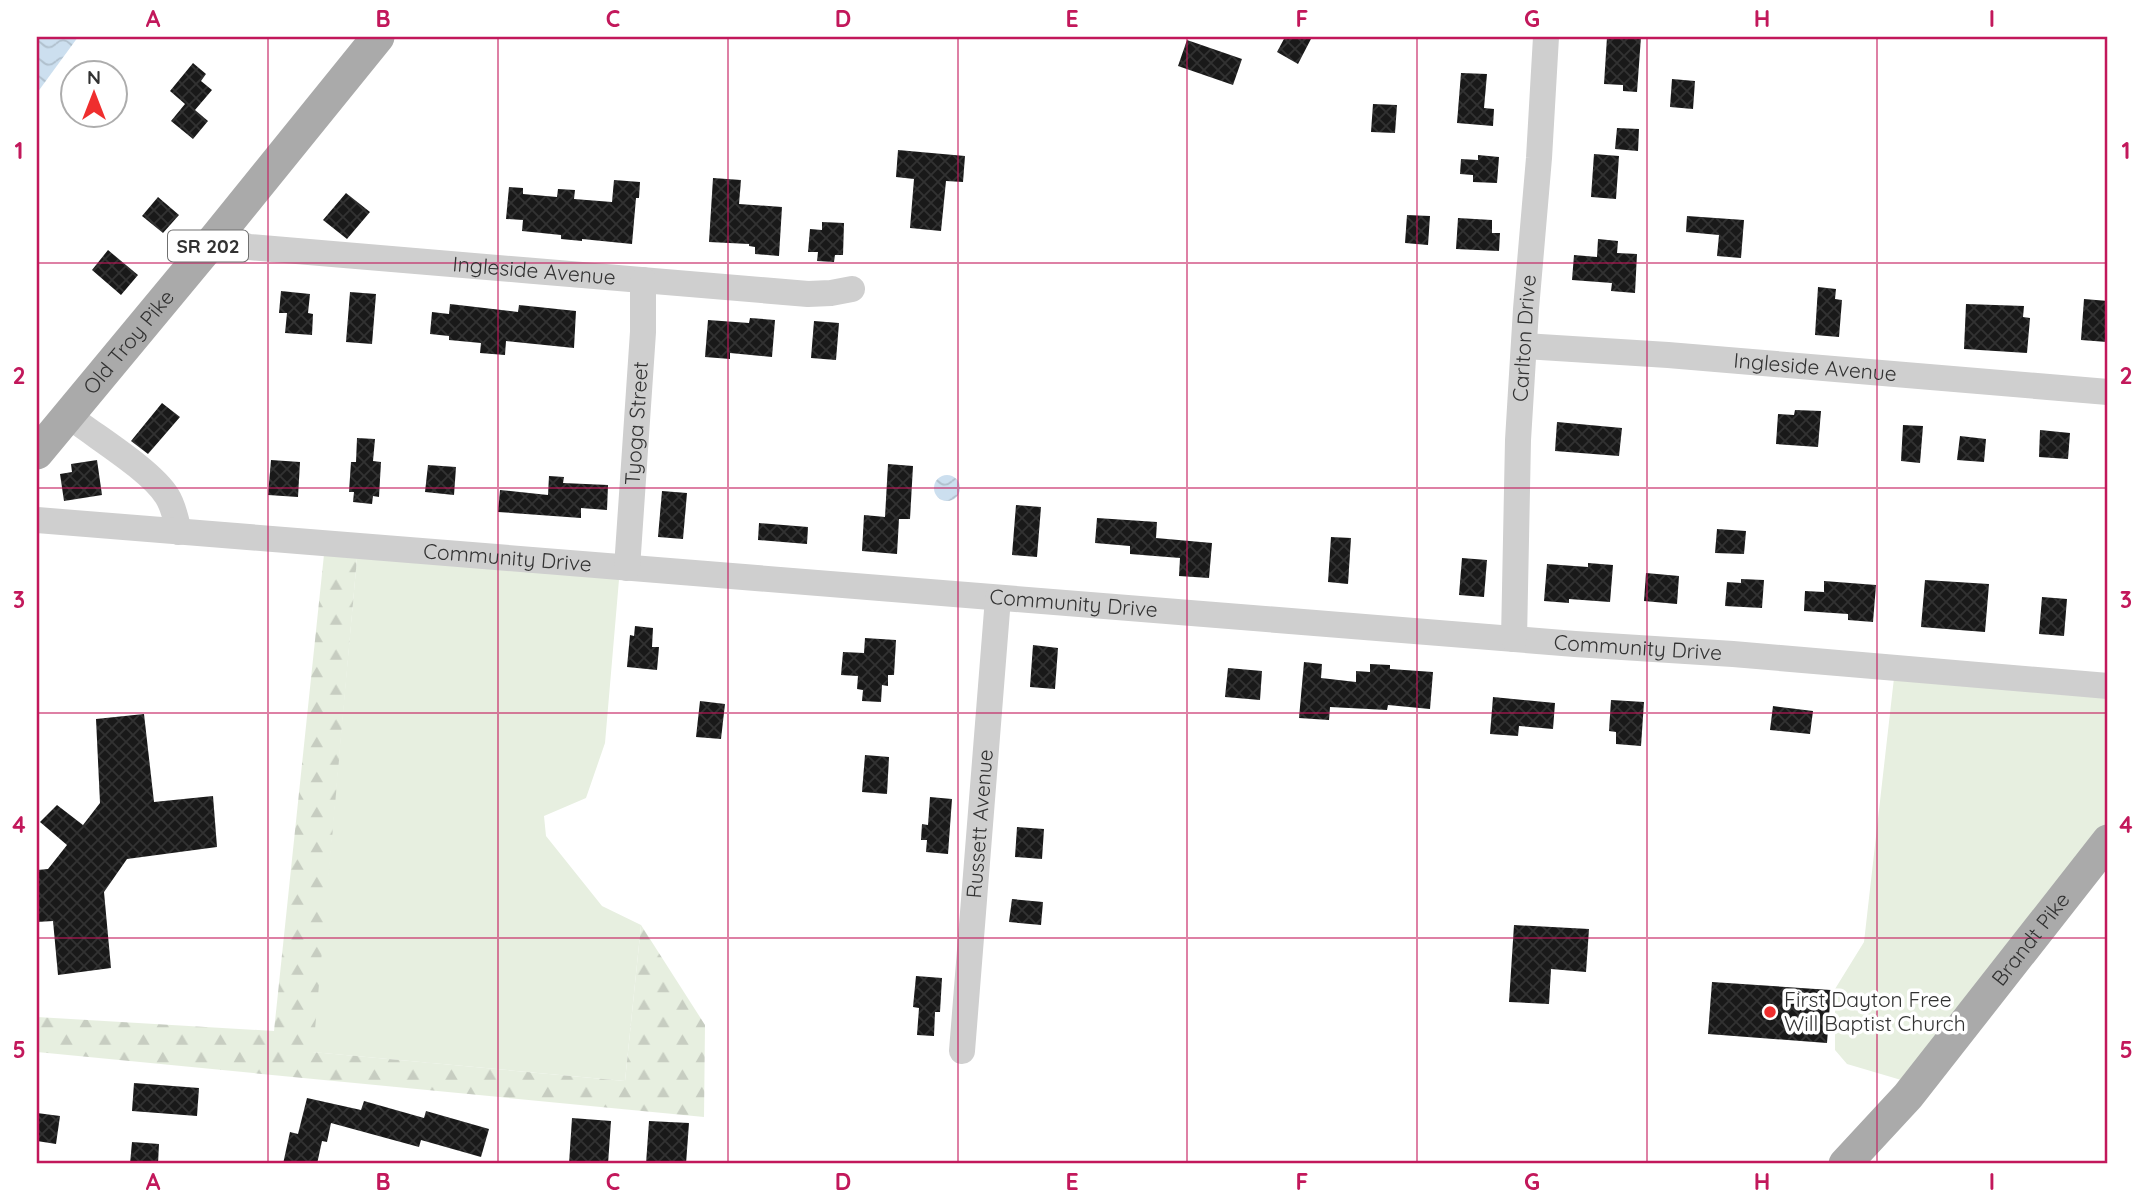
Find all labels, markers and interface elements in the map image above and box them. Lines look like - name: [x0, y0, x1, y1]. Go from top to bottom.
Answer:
- text: A: [146, 4, 161, 33]
- text: B: [375, 4, 391, 33]
- text: C: [606, 4, 620, 33]
- text: D: [835, 4, 851, 33]
- text: E: [1065, 4, 1079, 33]
- text: F: [1296, 4, 1308, 33]
- text: G: [1524, 4, 1540, 33]
- text: H: [1754, 4, 1770, 33]
- text: I: [1989, 4, 1995, 33]
- north arrow: [60, 60, 130, 130]
- text: N: [87, 65, 101, 89]
- text: 1: [15, 136, 23, 165]
- text: 1: [2122, 136, 2130, 165]
- road number: SR 202: [168, 230, 248, 262]
- street label: Ingleside Avenue: [452, 250, 617, 290]
- street label: Carlton Drive: [1506, 273, 1541, 403]
- street label: Old Troy Pike: [77, 284, 179, 399]
- street label: Ingleside Avenue: [1733, 347, 1898, 386]
- street label: Tyoga Street: [619, 360, 653, 486]
- text: 2: [12, 361, 26, 390]
- text: 2: [2119, 361, 2133, 390]
- street label: Community Drive: [422, 537, 593, 577]
- street label: Community Drive: [989, 583, 1159, 622]
- text: 3: [13, 585, 25, 614]
- text: 3: [2120, 585, 2132, 614]
- street label: Community Drive: [1553, 628, 1723, 665]
- street label: Russett Avenue: [960, 748, 998, 899]
- text: 4: [12, 810, 26, 839]
- text: 4: [2119, 810, 2133, 839]
- street label: Brandt Pike: [1986, 887, 2075, 991]
- place label: First Dayton Free Will Baptist Church: [1784, 986, 1966, 1036]
- marker: First Dayton Free Will Baptist Church: [1762, 1004, 1778, 1020]
- text: 5: [12, 1035, 26, 1064]
- text: 5: [2119, 1035, 2133, 1064]
- text: A: [146, 1167, 161, 1196]
- text: B: [375, 1167, 391, 1196]
- text: C: [606, 1167, 620, 1196]
- text: D: [835, 1167, 851, 1196]
- text: E: [1065, 1167, 1079, 1196]
- text: F: [1296, 1167, 1308, 1196]
- text: G: [1524, 1167, 1540, 1196]
- text: H: [1754, 1167, 1770, 1196]
- text: I: [1989, 1167, 1995, 1196]

